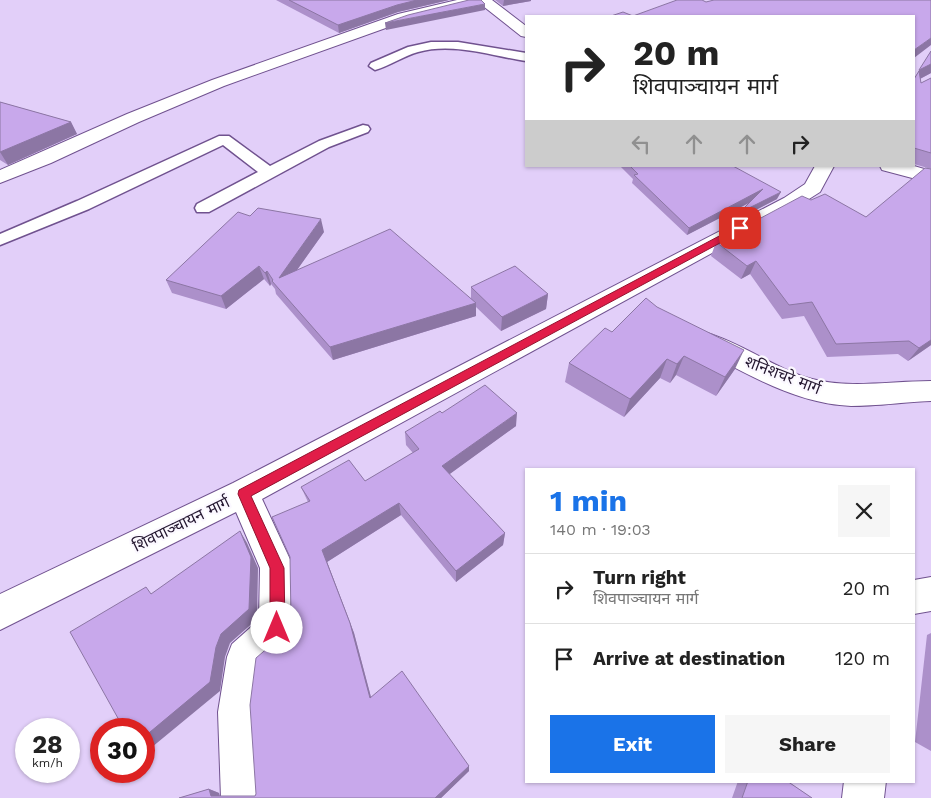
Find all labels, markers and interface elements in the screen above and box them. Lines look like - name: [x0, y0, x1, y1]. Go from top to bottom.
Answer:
- text: 20 m: [633, 32, 719, 74]
- icon: right: [550, 35, 615, 100]
- text: शिवपाञ्चायन मार्ग: [633, 74, 778, 99]
- icon: left: [627, 130, 655, 158]
- icon: ahead: [680, 130, 708, 158]
- icon: ahead: [733, 130, 761, 158]
- icon: right: [786, 130, 814, 158]
- pin: [719, 207, 761, 249]
- icon: arrive: [726, 214, 754, 242]
- street label: शनिशचरे मार्ग: [742, 352, 825, 399]
- text: 1 min: [550, 483, 627, 518]
- button: close: [838, 485, 890, 537]
- street label: शिवपाञ्चायन मार्ग: [129, 492, 234, 556]
- text: 140 m · 19:03: [550, 520, 651, 539]
- text: Turn right: [593, 566, 686, 589]
- icon: right: [550, 575, 578, 603]
- text: 20 m: [843, 577, 890, 600]
- text: शिवपाञ्चायन मार्ग: [593, 589, 699, 608]
- position arrow: [250, 601, 302, 653]
- icon: arrive: [550, 645, 578, 673]
- text: Arrive at destination: [593, 647, 785, 670]
- text: 120 m: [835, 647, 890, 670]
- button: Exit: [550, 715, 715, 773]
- button: Share: [725, 715, 890, 773]
- speed limit sign: 30: [90, 718, 155, 783]
- text: 28: [32, 730, 63, 759]
- text: km/h: [32, 756, 63, 770]

